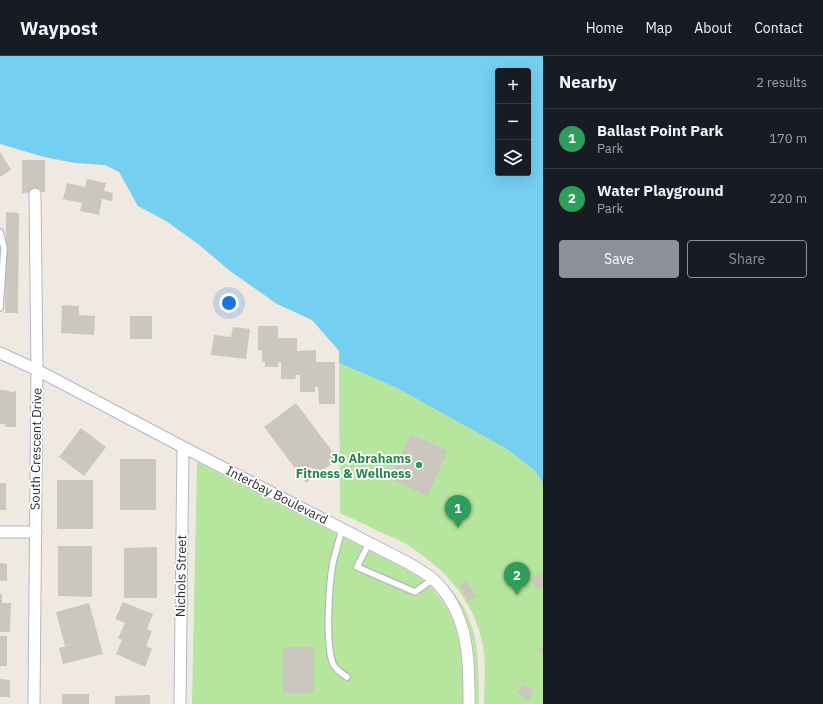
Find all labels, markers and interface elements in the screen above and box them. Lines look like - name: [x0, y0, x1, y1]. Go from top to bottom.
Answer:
- text: Waypost: [20, 16, 98, 40]
- text: Home: [586, 19, 623, 37]
- text: Map: [645, 19, 672, 37]
- text: About: [694, 19, 732, 37]
- text: Contact: [754, 19, 803, 37]
- map controls: [495, 68, 531, 176]
- button: +: [495, 68, 531, 104]
- text: Nearby: [559, 71, 617, 93]
- text: 2 results: [756, 74, 807, 91]
- button: −: [495, 104, 531, 140]
- text: Ballast Point Park: [597, 121, 723, 140]
- text: 1: [568, 130, 576, 147]
- text: 170 m: [769, 130, 807, 147]
- button: layers: [495, 140, 531, 176]
- text: Park: [597, 140, 623, 157]
- text: Water Playground: [597, 181, 724, 200]
- text: 2: [568, 190, 576, 207]
- text: 220 m: [769, 190, 807, 207]
- text: Park: [597, 200, 623, 217]
- button: Save: [559, 240, 679, 278]
- button: Share: [687, 240, 807, 278]
- your location: [219, 293, 239, 313]
- street label: South Crescent Drive: [26, 388, 46, 510]
- place label: Jo Abrahams Fitness & Wellness: [296, 450, 411, 482]
- marker: Jo Abrahams Fitness & Wellness: [414, 460, 424, 470]
- street label: Interbay Boulevard: [223, 462, 331, 528]
- pin: 1: [445, 495, 471, 528]
- street label: Nichols Street: [172, 535, 190, 617]
- pin: 2: [504, 562, 530, 595]

